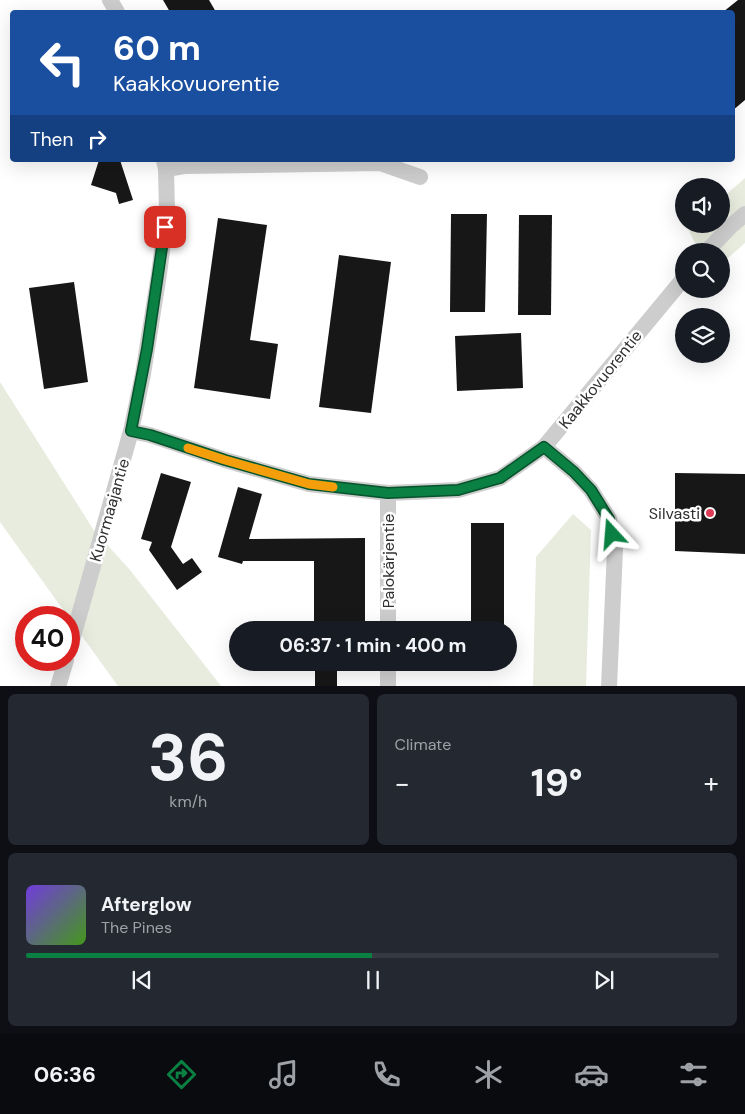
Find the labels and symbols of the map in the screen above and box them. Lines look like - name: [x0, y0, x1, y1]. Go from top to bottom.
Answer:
- pin: [144, 206, 186, 248]
- street label: Kaakkovuorentie: [554, 326, 647, 433]
- street label: Kuormaajantie: [85, 456, 134, 564]
- place label: Silvasti: [649, 503, 700, 524]
- position arrow: [585, 507, 637, 559]
- marker: Silvasti: [704, 507, 716, 519]
- street label: Palokärjentie: [378, 514, 399, 608]
- speed limit sign: 40: [15, 606, 80, 671]

